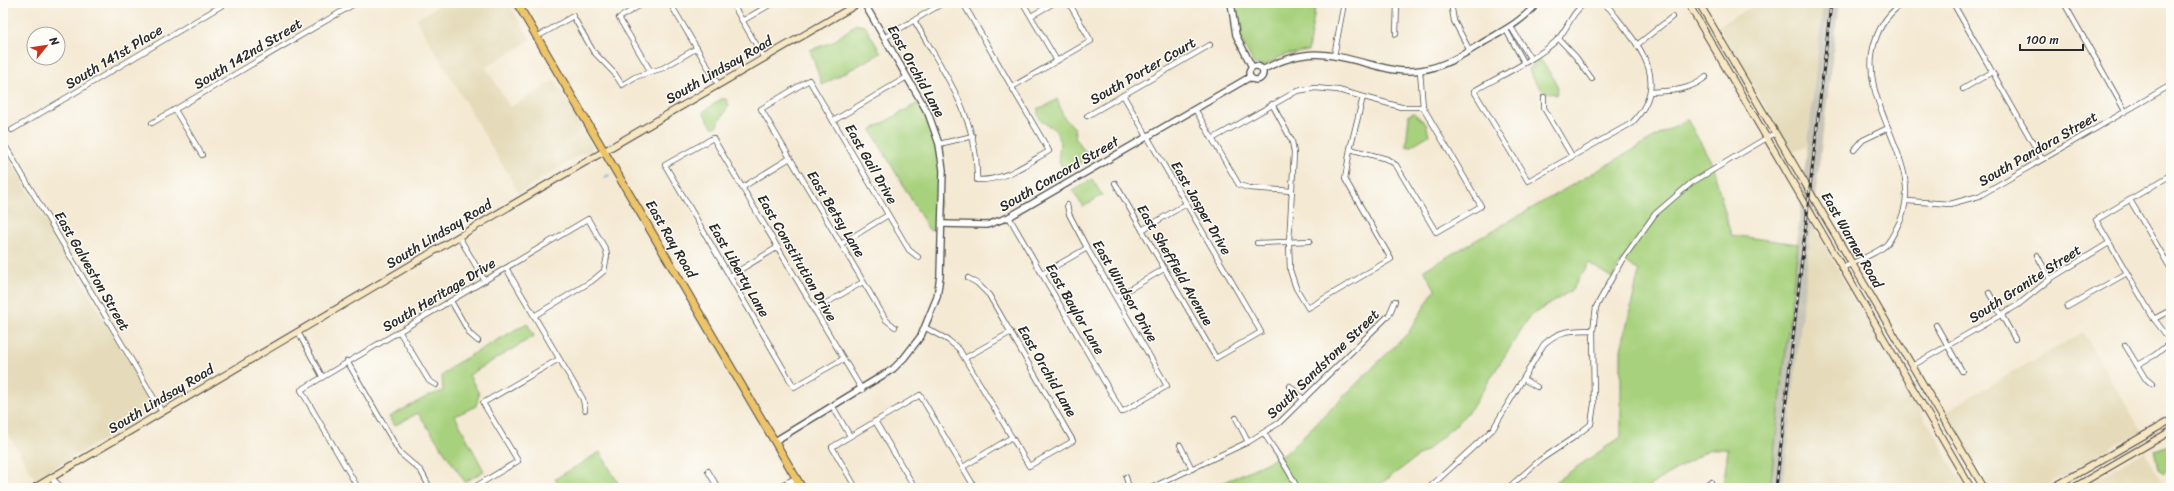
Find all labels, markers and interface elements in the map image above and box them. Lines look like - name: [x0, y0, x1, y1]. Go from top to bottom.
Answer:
- street label: South 142nd Street: [189, 12, 307, 96]
- street label: South 141st Place: [60, 18, 168, 96]
- street label: East Orchid Lane: [880, 20, 952, 122]
- north arrow: [26, 26, 66, 66]
- scale bar: [2020, 26, 2083, 52]
- street label: South Lindsay Road: [661, 28, 779, 111]
- text: 100 m: [2026, 29, 2059, 51]
- street label: South Porter Court: [1085, 30, 1201, 112]
- text: N: [44, 32, 65, 50]
- street label: South Pandora Street: [1974, 105, 2102, 193]
- street label: East Gail Drive: [838, 119, 904, 209]
- street label: South Concord Street: [994, 129, 1125, 219]
- street label: East Jasper Drive: [1164, 156, 1238, 260]
- street label: East Betsy Lane: [800, 165, 872, 263]
- street label: East Warner Road: [1814, 187, 1891, 295]
- street label: East Constitution Drive: [750, 189, 844, 327]
- street label: South Lindsay Road: [381, 192, 498, 276]
- street label: East Ray Road: [638, 195, 704, 284]
- street label: East Sheffield Avenue: [1130, 199, 1220, 331]
- street label: East Galveston Street: [47, 206, 137, 336]
- street label: East Liberty Lane: [702, 218, 776, 322]
- street label: East Windsor Drive: [1085, 235, 1165, 347]
- street label: South Granite Street: [1963, 238, 2087, 330]
- street label: South Heritage Drive: [377, 251, 501, 339]
- street label: East Baylor Lane: [1039, 258, 1111, 360]
- street label: South Sandstone Street: [1261, 303, 1385, 425]
- street label: East Orchid Lane: [1010, 320, 1084, 422]
- street label: South Lindsay Road: [103, 357, 220, 441]

